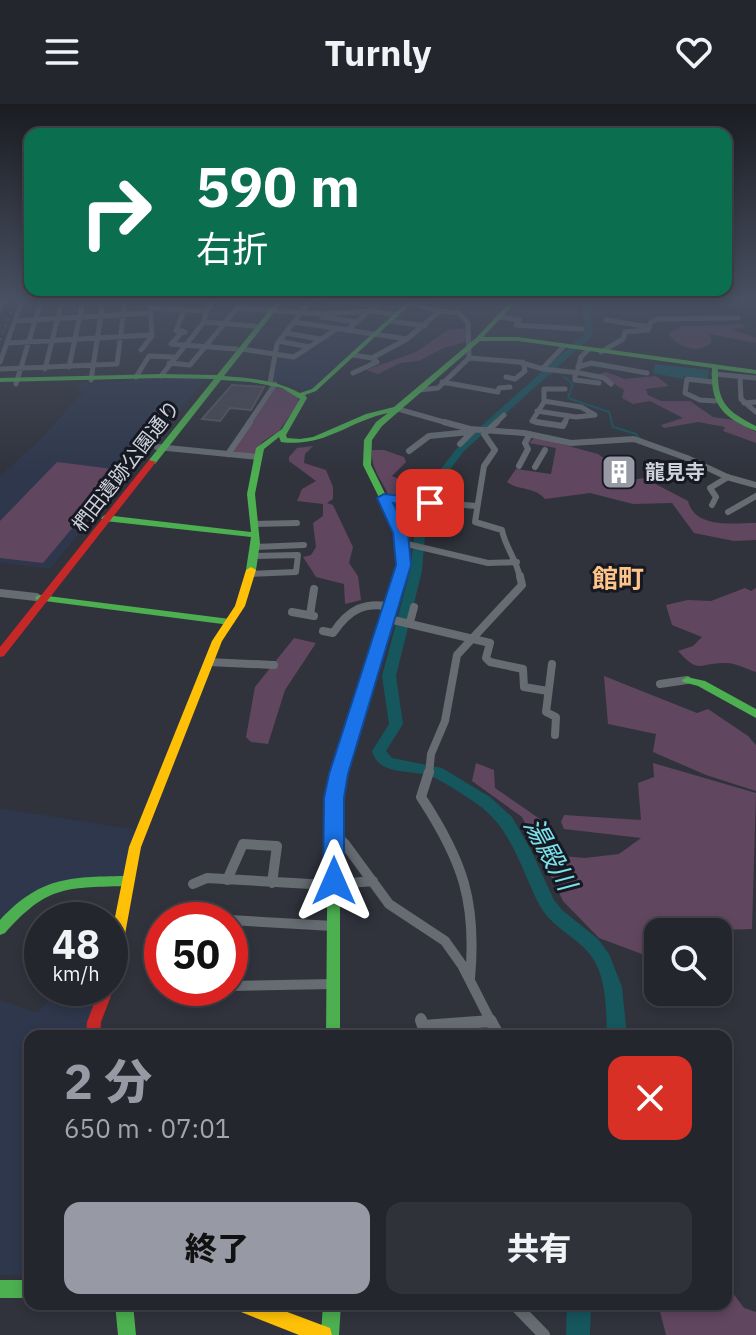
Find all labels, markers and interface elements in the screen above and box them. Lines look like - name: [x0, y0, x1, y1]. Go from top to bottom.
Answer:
- text: Turnly: [325, 29, 431, 76]
- icon: menu: [40, 30, 84, 74]
- icon: heart: [672, 30, 716, 74]
- text: 590 m: [196, 150, 360, 222]
- icon: right: [64, 160, 168, 264]
- text: 右折: [196, 225, 268, 272]
- street label: 椚田遺跡公園通り: [66, 394, 185, 537]
- building icon: 龍見寺: [600, 453, 638, 491]
- place label: 龍見寺: [645, 458, 705, 485]
- pin: [396, 469, 464, 537]
- icon: arrive: [408, 481, 452, 525]
- district label: 館町: [592, 561, 644, 595]
- water label: 湯殿川: [517, 811, 586, 898]
- position arrow: [292, 839, 376, 923]
- speed limit sign: 50: [144, 902, 248, 1006]
- text: 48: [52, 918, 100, 970]
- map controls: [644, 918, 732, 1006]
- button: search: [644, 918, 732, 1006]
- text: km/h: [52, 960, 100, 987]
- text: 2 分: [64, 1050, 152, 1112]
- button: close: [608, 1056, 692, 1140]
- text: 650 m · 07:01: [64, 1111, 230, 1145]
- button: 終了: [64, 1202, 370, 1294]
- button: 共有: [386, 1202, 692, 1294]

